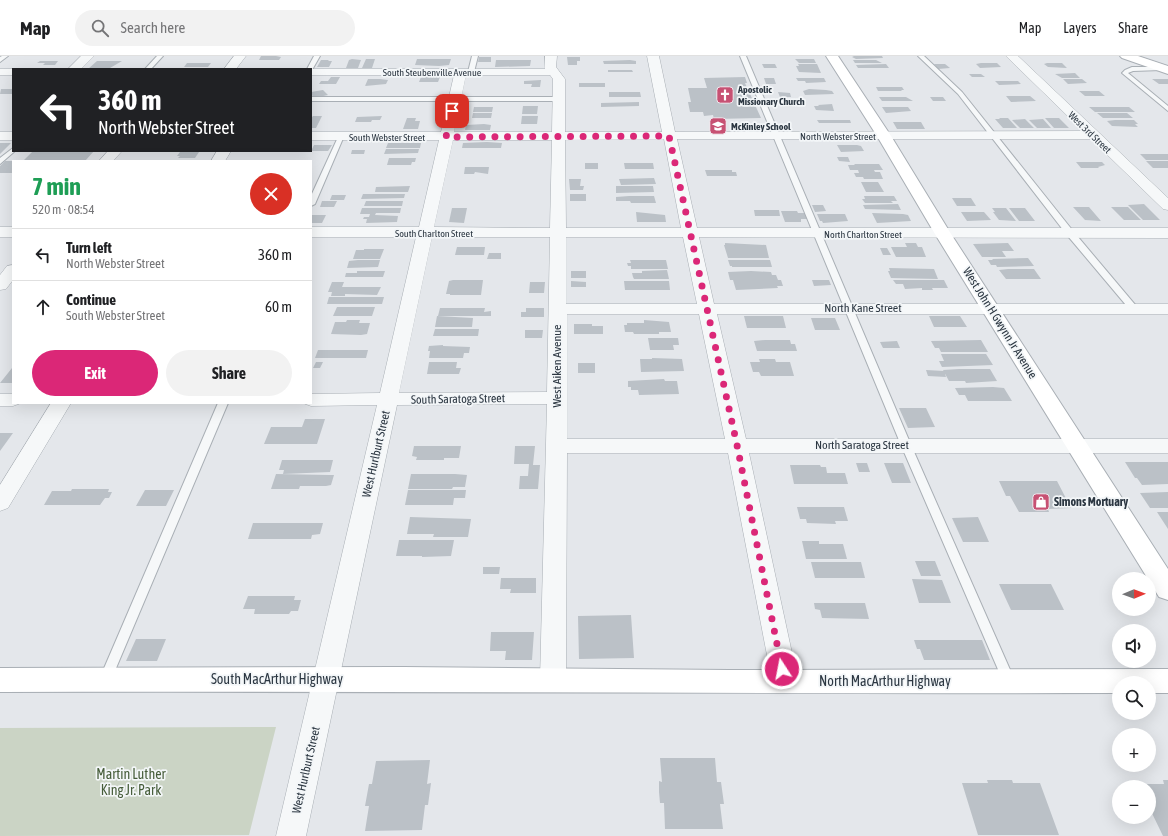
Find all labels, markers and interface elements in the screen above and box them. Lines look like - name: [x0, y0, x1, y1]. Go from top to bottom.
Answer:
- search box: [75, 10, 355, 46]
- text: Map: [20, 17, 51, 39]
- icon: search: [89, 17, 111, 39]
- text: Search here: [121, 19, 185, 36]
- text: Map: [1019, 20, 1041, 36]
- text: Layers: [1063, 20, 1096, 36]
- text: Share: [1118, 20, 1148, 36]
- street label: South Steubenville Avenue: [383, 67, 482, 78]
- icon: left: [32, 84, 84, 136]
- text: 360 m: [98, 84, 161, 116]
- place label: Apostolic Missionary Church: [737, 84, 805, 107]
- church icon: Apostolic Missionary Church: [715, 85, 735, 105]
- pin: [435, 94, 469, 128]
- icon: arrive: [441, 100, 463, 122]
- street label: West 3rd Street: [1066, 109, 1113, 155]
- school or university icon: McKinley School: [708, 116, 728, 136]
- text: North Webster Street: [98, 117, 235, 138]
- place label: McKinley School: [731, 121, 791, 132]
- street label: North Webster Street: [800, 131, 876, 142]
- street label: South Webster Street: [349, 132, 425, 143]
- text: 7 min: [32, 173, 81, 200]
- button: close: [250, 173, 292, 215]
- text: 520 m · 08:54: [32, 202, 95, 217]
- street label: South Charlton Street: [395, 228, 473, 239]
- street label: North Charlton Street: [824, 229, 902, 240]
- text: Turn left: [66, 239, 112, 256]
- icon: left: [32, 244, 54, 266]
- text: 360 m: [258, 246, 292, 263]
- text: North Webster Street: [66, 256, 165, 271]
- street label: West John H Gwynn Jr Avenue: [960, 265, 1040, 381]
- text: Continue: [66, 291, 116, 308]
- icon: ahead: [32, 296, 54, 318]
- text: 60 m: [265, 298, 292, 315]
- street label: North Kane Street: [824, 301, 902, 315]
- text: South Webster Street: [66, 308, 165, 323]
- street label: West Aiken Avenue: [550, 325, 564, 407]
- button: Exit: [32, 350, 158, 396]
- button: Share: [166, 350, 292, 396]
- street label: South Saratoga Street: [411, 391, 506, 407]
- street label: West Hurlburt Street: [359, 409, 393, 499]
- street label: North Saratoga Street: [815, 438, 910, 452]
- shop icon: Simons Mortuary: [1031, 492, 1051, 512]
- place label: Simons Mortuary: [1054, 495, 1128, 509]
- north arrow: [1112, 572, 1156, 616]
- map controls: [1112, 572, 1156, 824]
- button: sound: [1112, 624, 1156, 668]
- position arrow: [761, 648, 803, 690]
- street label: South MacArthur Highway: [211, 671, 343, 687]
- street label: North MacArthur Highway: [819, 673, 951, 689]
- button: search: [1112, 676, 1156, 720]
- street label: West Hurlburt Street: [289, 725, 323, 815]
- button: +: [1112, 728, 1156, 772]
- park label: Martin Luther King Jr. Park: [96, 766, 167, 798]
- button: −: [1112, 780, 1156, 824]

